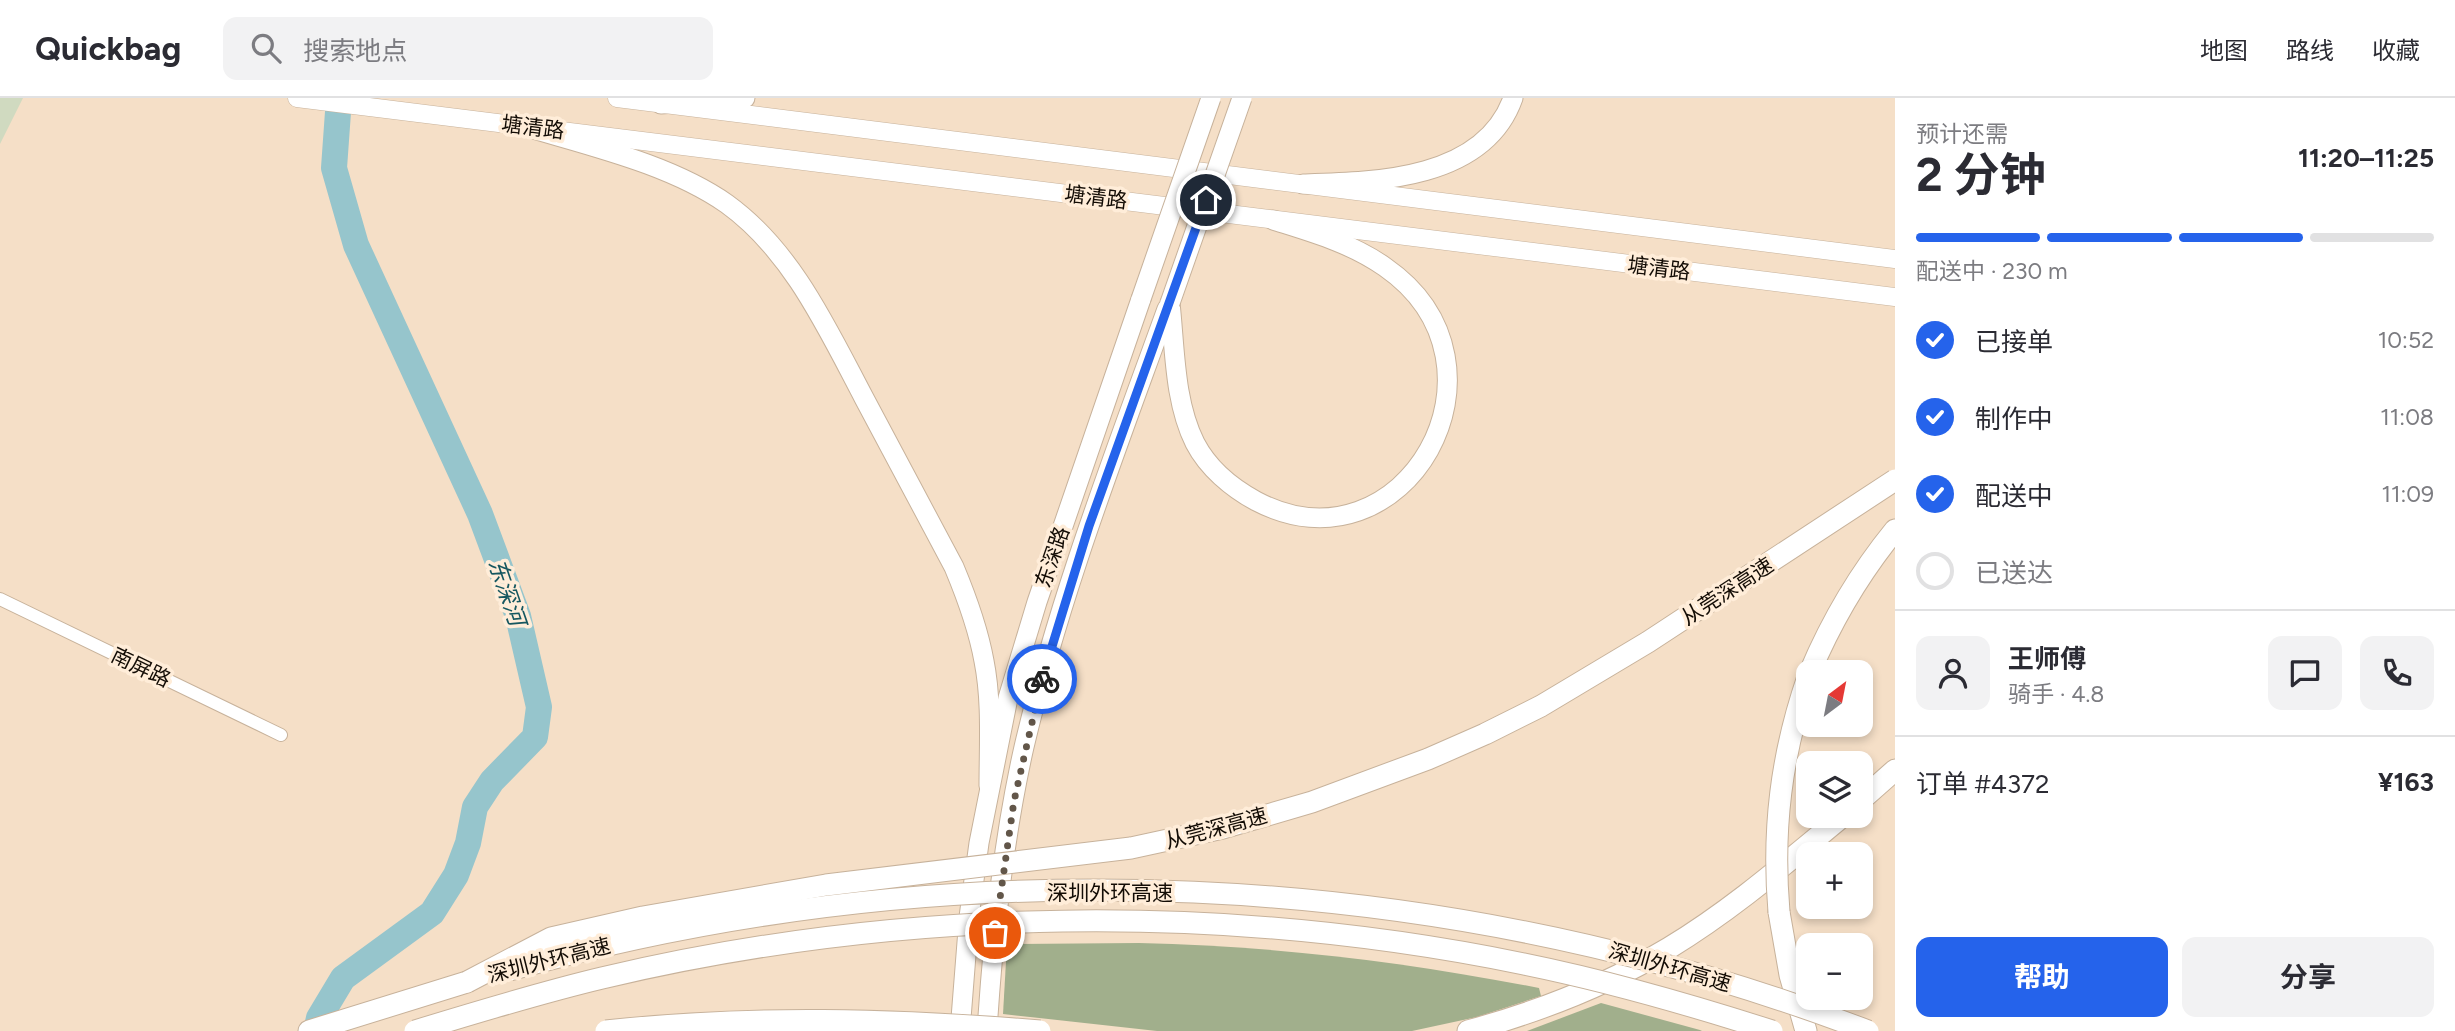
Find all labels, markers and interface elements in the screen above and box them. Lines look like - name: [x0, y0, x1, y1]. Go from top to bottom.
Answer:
- search box: [223, 17, 713, 80]
- text: Quickbag: [35, 29, 181, 68]
- icon: search: [247, 29, 285, 67]
- text: 搜索地点: [303, 35, 407, 67]
- text: 地图: [2200, 36, 2248, 65]
- text: 路线: [2286, 36, 2334, 65]
- text: 收藏: [2372, 36, 2420, 65]
- street label: 塘清路: [500, 111, 566, 143]
- text: 预计还需: [1916, 120, 2008, 148]
- text: 11:20–11:25: [2298, 142, 2434, 174]
- text: 2 分钟: [1916, 147, 2046, 203]
- pin: [1176, 170, 1236, 230]
- street label: 塘清路: [1063, 181, 1129, 213]
- icon: home: [1187, 181, 1225, 219]
- street label: 塘清路: [1626, 252, 1692, 284]
- text: 配送中 · 230 m: [1916, 257, 2068, 285]
- icon: check: [1916, 321, 1954, 359]
- text: 已接单: [1975, 326, 2053, 358]
- text: 10:52: [2378, 326, 2434, 354]
- icon: check: [1916, 398, 1954, 436]
- text: 制作中: [1975, 403, 2053, 435]
- text: 11:08: [2380, 403, 2434, 431]
- icon: check: [1916, 475, 1954, 513]
- text: 配送中: [1975, 480, 2053, 512]
- text: 11:09: [2381, 480, 2434, 508]
- street label: 东深路: [1030, 523, 1074, 591]
- street label: 从莞深高速: [1676, 552, 1778, 630]
- water label: 东深河: [483, 555, 533, 633]
- text: 已送达: [1975, 557, 2053, 589]
- button: person: [1916, 636, 1990, 710]
- button: chat: [2268, 636, 2342, 710]
- button: phone: [2360, 636, 2434, 710]
- street label: 南屏路: [107, 642, 175, 692]
- text: 王师傅: [2008, 643, 2086, 675]
- courier: [1007, 644, 1077, 714]
- icon: bike: [1023, 660, 1061, 698]
- north arrow: [1796, 660, 1872, 737]
- map controls: [1796, 660, 1873, 1010]
- text: 骑手 · 4.8: [2008, 680, 2104, 708]
- button: layers: [1796, 751, 1873, 828]
- text: ¥163: [2378, 766, 2434, 798]
- text: 订单 #4372: [1916, 768, 2050, 800]
- street label: 从莞深高速: [1162, 802, 1270, 854]
- button: +: [1796, 842, 1873, 919]
- street label: 深圳外环高速: [1047, 880, 1173, 905]
- pin: [965, 903, 1025, 963]
- icon: bag: [976, 914, 1014, 952]
- street label: 深圳外环高速: [485, 933, 613, 987]
- button: −: [1796, 933, 1873, 1010]
- button: 帮助: [1916, 937, 2168, 1017]
- button: 分享: [2182, 937, 2434, 1017]
- street label: 深圳外环高速: [1606, 938, 1734, 996]

